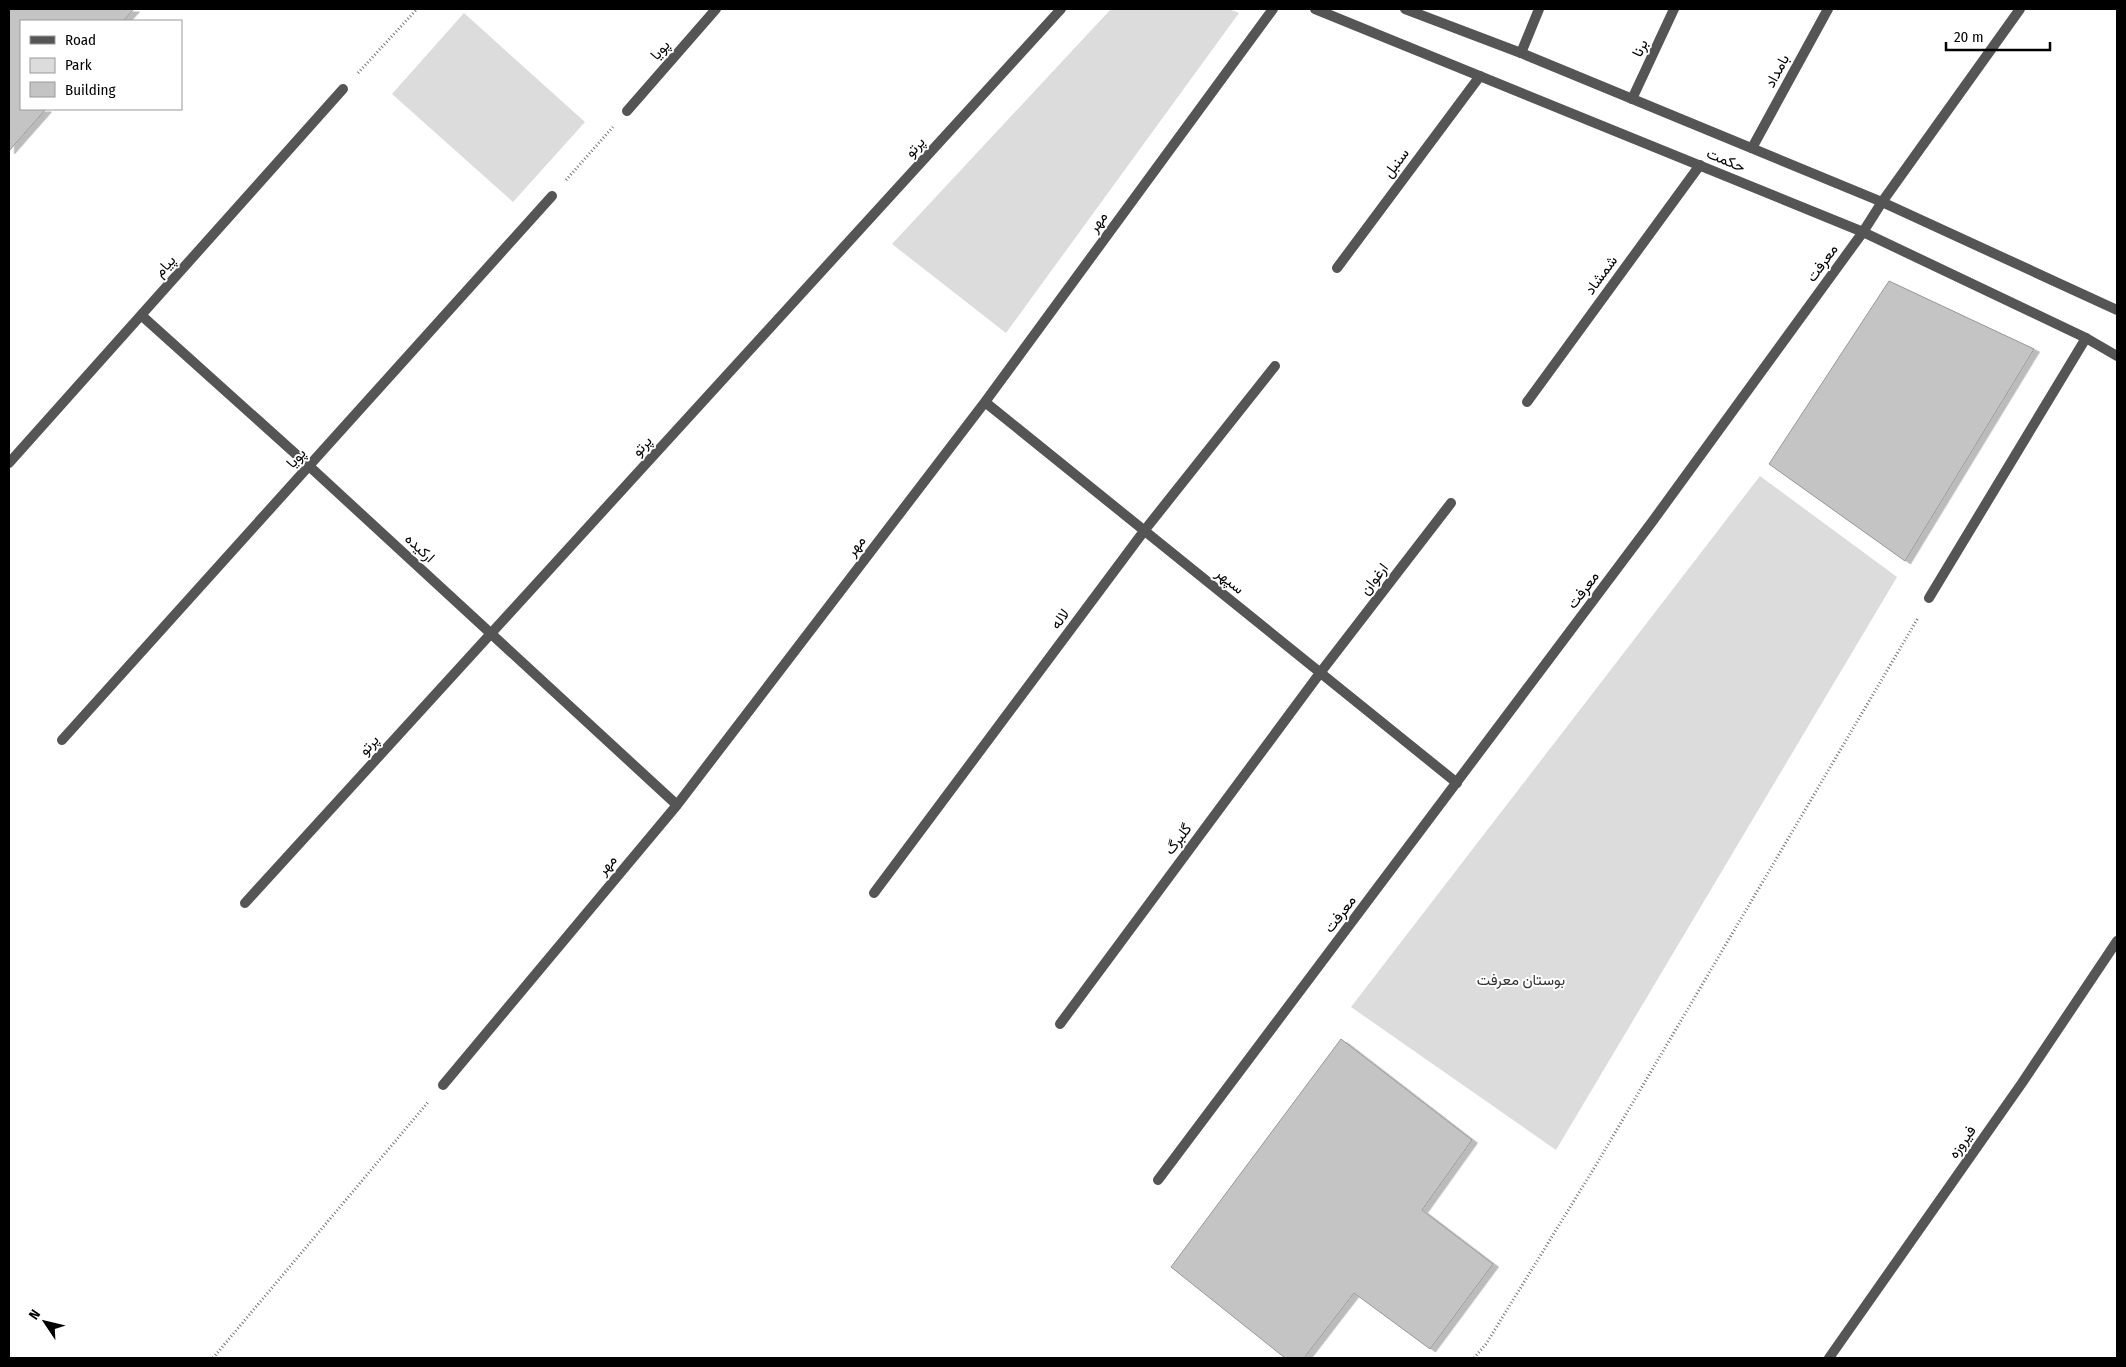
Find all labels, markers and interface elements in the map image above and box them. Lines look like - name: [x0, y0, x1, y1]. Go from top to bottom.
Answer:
- legend: [20, 20, 182, 110]
- scale bar: [1946, 20, 2050, 52]
- text: 20 m: [1954, 28, 1984, 46]
- text: Road: [65, 31, 96, 49]
- street label: پویا: [646, 36, 674, 64]
- street label: برنا: [1628, 36, 1652, 60]
- street label: بامداد: [1761, 51, 1793, 91]
- text: Park: [65, 56, 92, 74]
- text: Building: [65, 81, 116, 99]
- street label: پرتو: [901, 133, 930, 162]
- street label: حکمت: [1704, 144, 1748, 176]
- street label: سنبل: [1379, 145, 1413, 181]
- street label: مهر: [1084, 208, 1112, 237]
- street label: معرفت: [1802, 241, 1842, 285]
- street label: پیام: [150, 251, 180, 281]
- street label: شمشاد: [1581, 252, 1621, 298]
- street label: پرتو: [628, 432, 657, 461]
- street label: پویا: [282, 444, 310, 472]
- street label: ارکیده: [401, 530, 439, 566]
- street label: مهر: [842, 532, 870, 561]
- street label: ارغوان: [1356, 559, 1392, 599]
- street label: سپهر: [1211, 564, 1248, 599]
- street label: معرفت: [1563, 568, 1603, 612]
- street label: لاله: [1047, 605, 1073, 633]
- street label: پرتو: [355, 731, 384, 760]
- street label: گلبرگ: [1161, 820, 1196, 858]
- street label: مهر: [593, 851, 621, 880]
- street label: معرفت: [1320, 892, 1360, 936]
- park label: بوستان معرفت: [1477, 971, 1565, 989]
- street label: فیروزه: [1944, 1122, 1980, 1162]
- north arrow: [20, 1297, 70, 1347]
- text: N: [25, 1307, 44, 1323]

